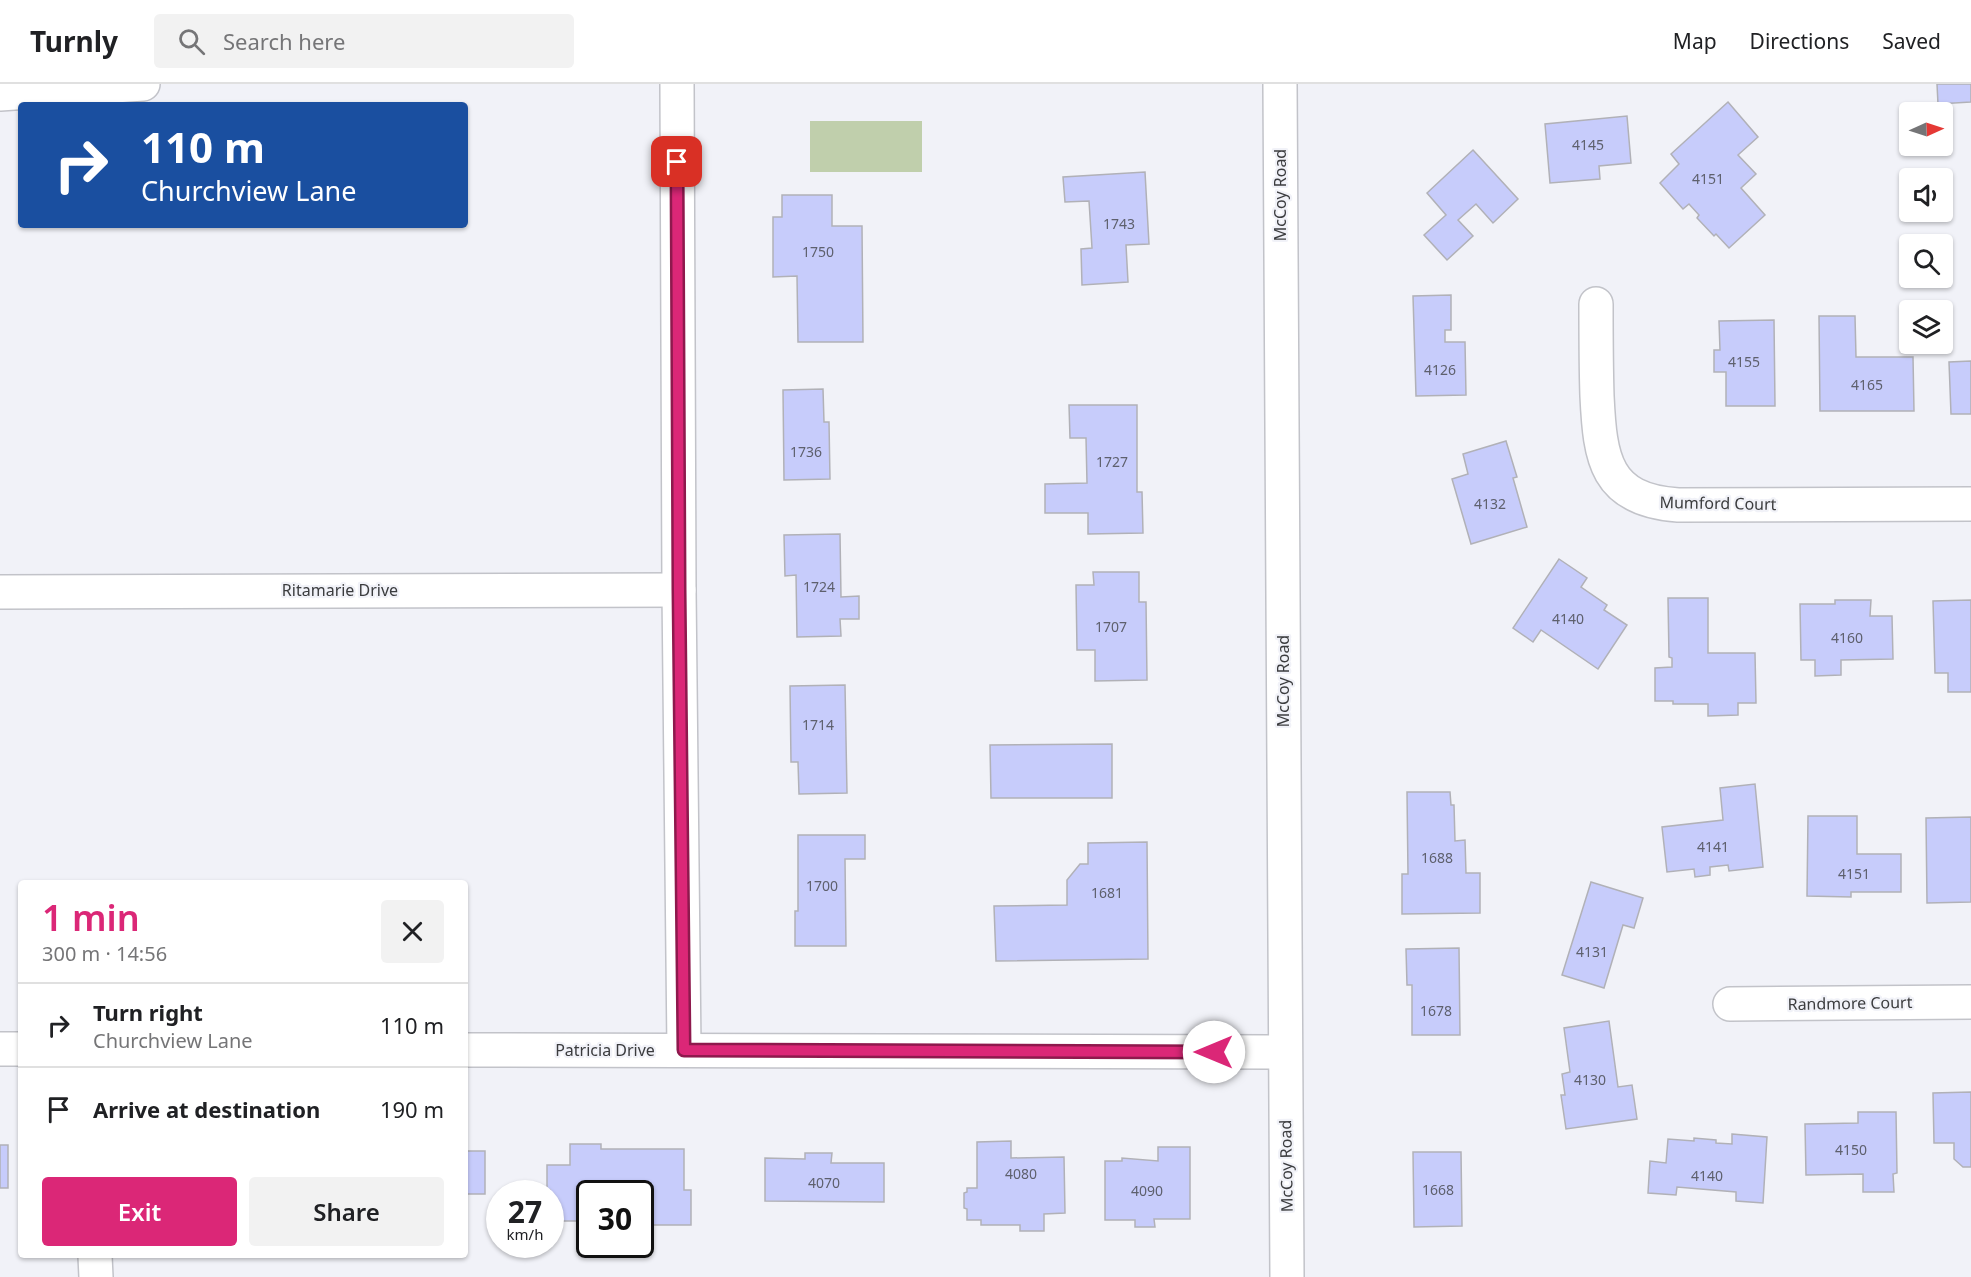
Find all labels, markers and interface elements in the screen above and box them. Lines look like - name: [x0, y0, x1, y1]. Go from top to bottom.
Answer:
- search box: [154, 14, 574, 68]
- text: Turnly: [30, 22, 118, 60]
- icon: search: [175, 25, 208, 58]
- text: Search here: [223, 26, 345, 56]
- text: Map: [1673, 27, 1717, 55]
- text: Directions: [1750, 27, 1849, 55]
- text: Saved: [1882, 27, 1941, 55]
- north arrow: [1899, 102, 1953, 156]
- map controls: [1899, 102, 1953, 354]
- text: 110 m: [141, 118, 265, 175]
- icon: right: [42, 126, 120, 204]
- house number: 4145: [1572, 135, 1604, 154]
- pin: [651, 136, 702, 187]
- icon: arrive: [660, 145, 693, 178]
- street label: McCoy Road: [1269, 149, 1291, 241]
- button: sound: [1899, 168, 1953, 222]
- house number: 4151: [1692, 169, 1724, 188]
- text: Churchview Lane: [141, 172, 357, 209]
- house number: 1743: [1103, 214, 1135, 233]
- button: search: [1899, 234, 1953, 288]
- house number: 1750: [802, 242, 834, 261]
- button: layers: [1899, 300, 1953, 354]
- house number: 4155: [1728, 352, 1760, 371]
- house number: 4126: [1424, 360, 1456, 379]
- house number: 4165: [1851, 375, 1883, 394]
- house number: 1736: [790, 442, 822, 461]
- house number: 1727: [1096, 452, 1128, 471]
- street label: Mumford Court: [1659, 491, 1777, 515]
- house number: 4132: [1474, 494, 1506, 513]
- house number: 1724: [803, 577, 835, 596]
- street label: Ritamarie Drive: [282, 579, 398, 601]
- house number: 4140: [1552, 609, 1584, 628]
- house number: 1707: [1095, 617, 1127, 636]
- house number: 4160: [1831, 628, 1863, 647]
- street label: McCoy Road: [1272, 635, 1294, 727]
- house number: 1714: [802, 715, 834, 734]
- house number: 4141: [1697, 837, 1729, 856]
- house number: 1688: [1421, 848, 1453, 867]
- house number: 4151: [1838, 864, 1870, 883]
- house number: 1700: [806, 876, 838, 895]
- house number: 1681: [1091, 883, 1123, 902]
- text: 1 min: [42, 893, 140, 942]
- button: close: [381, 900, 444, 963]
- text: 300 m · 14:56: [42, 940, 167, 967]
- house number: 4131: [1576, 942, 1608, 961]
- street label: Randmore Court: [1787, 991, 1913, 1015]
- text: Turn right: [93, 997, 203, 1027]
- house number: 1678: [1420, 1001, 1452, 1020]
- icon: right: [42, 1009, 75, 1042]
- text: 110 m: [380, 1010, 444, 1040]
- position arrow: [1182, 1020, 1246, 1084]
- text: Churchview Lane: [93, 1027, 253, 1054]
- street label: Patricia Drive: [555, 1039, 655, 1061]
- house number: 4130: [1574, 1070, 1606, 1089]
- icon: arrive: [42, 1093, 75, 1126]
- text: Arrive at destination: [93, 1094, 320, 1124]
- text: 190 m: [380, 1094, 444, 1124]
- street label: McCoy Road: [1274, 1120, 1298, 1212]
- house number: 4150: [1835, 1140, 1867, 1159]
- house number: 4080: [1005, 1164, 1037, 1183]
- house number: 4140: [1691, 1166, 1723, 1185]
- house number: 4070: [808, 1173, 840, 1192]
- button: Exit: [42, 1177, 237, 1246]
- button: Share: [249, 1177, 444, 1246]
- speed limit sign: 30: [576, 1180, 654, 1258]
- house number: 1668: [1422, 1180, 1454, 1199]
- house number: 4090: [1131, 1181, 1163, 1200]
- text: 27: [508, 1191, 542, 1232]
- text: km/h: [507, 1224, 543, 1244]

